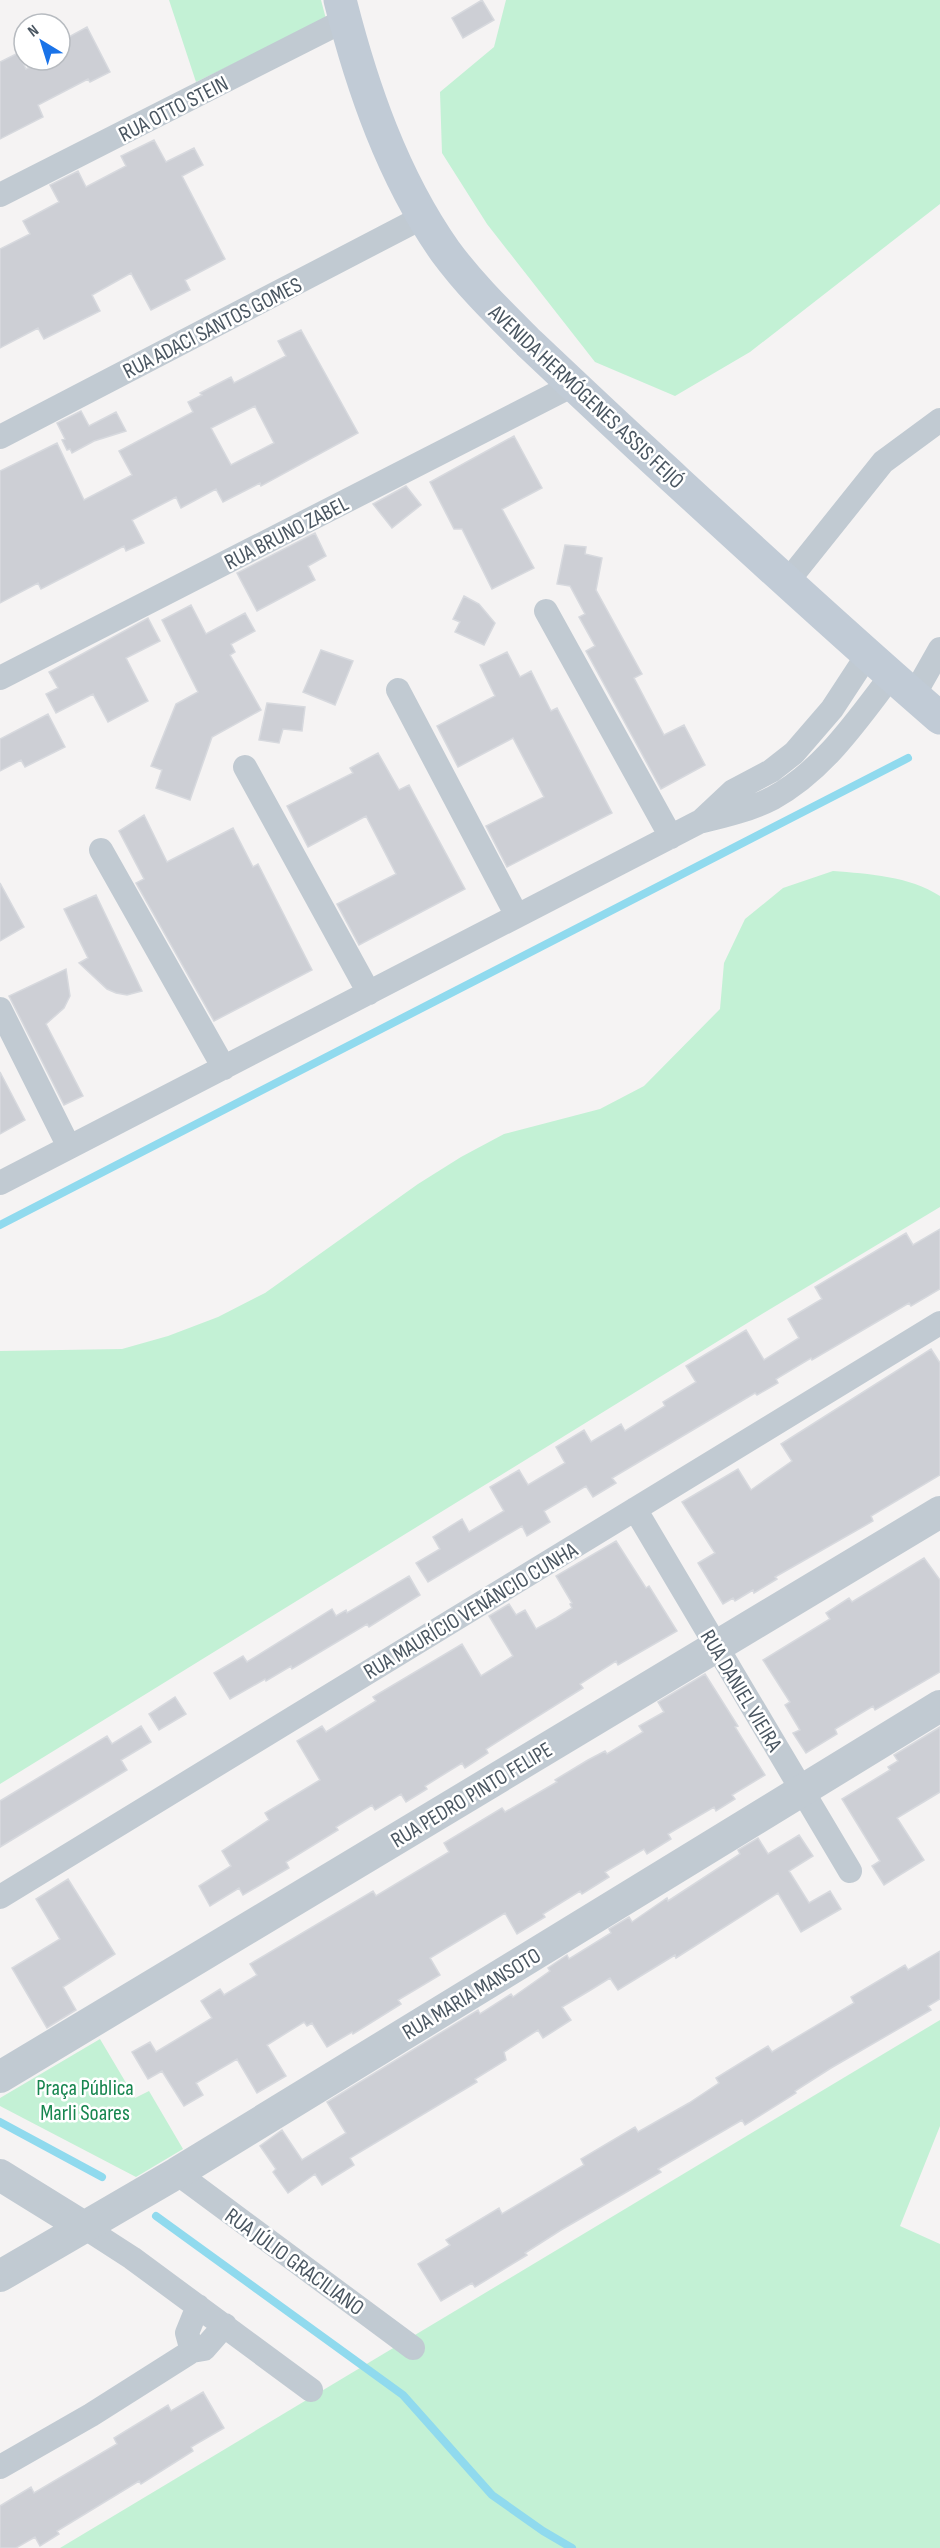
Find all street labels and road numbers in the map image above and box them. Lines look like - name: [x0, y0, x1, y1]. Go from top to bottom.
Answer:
- street label: RUA OTTO STEIN: [115, 70, 233, 148]
- street label: RUA ADACI SANTOS GOMES: [119, 272, 307, 385]
- street label: AVENIDA HERMÓGENES ASSIS FEIJÓ: [482, 299, 689, 495]
- street label: RUA BRUNO ZABEL: [220, 491, 353, 576]
- street label: RUA MAURÍCIO VENÂNCIO CUNHA: [359, 1536, 583, 1686]
- street label: RUA DANIEL VIEIRA: [694, 1625, 788, 1757]
- street label: RUA PEDRO PINTO FELIPE: [386, 1736, 557, 1854]
- street label: RUA MARIA MANSOTO: [398, 1942, 546, 2046]
- street label: RUA JÚLIO GRACILIANO: [219, 2203, 369, 2322]

